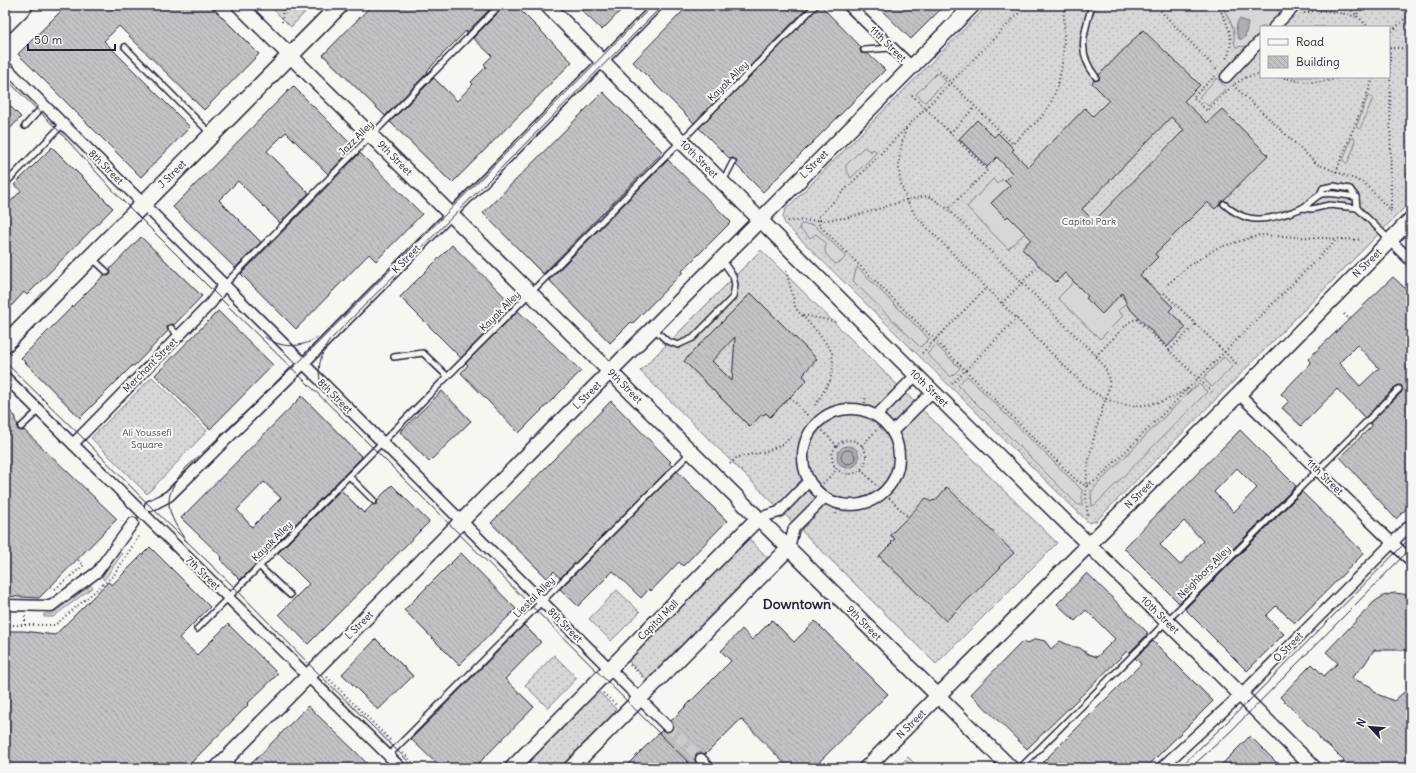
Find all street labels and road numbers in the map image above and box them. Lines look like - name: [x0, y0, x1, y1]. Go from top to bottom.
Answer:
- street label: 11th Street: [867, 23, 910, 65]
- street label: Kayak Alley: [705, 58, 751, 104]
- street label: Jazz Alley: [336, 118, 376, 158]
- street label: 10th Street: [677, 137, 721, 181]
- street label: 9th Street: [375, 138, 416, 179]
- street label: 8th Street: [86, 147, 127, 188]
- street label: L Street: [797, 147, 831, 181]
- street label: J Street: [155, 157, 189, 191]
- street label: K Street: [389, 241, 423, 276]
- street label: N Street: [1350, 245, 1385, 280]
- street label: Kayak Alley: [477, 288, 523, 334]
- street label: Merchant Street: [120, 334, 181, 395]
- street label: 9th Street: [605, 366, 646, 407]
- street label: 10th Street: [907, 366, 952, 410]
- street label: 8th Street: [315, 376, 356, 417]
- street label: L Street: [570, 378, 604, 412]
- street label: 11th Street: [1304, 456, 1347, 498]
- street label: N Street: [1122, 476, 1157, 511]
- street label: Kayak Alley: [249, 518, 295, 564]
- street label: Neighbors Alley: [1175, 543, 1233, 601]
- street label: 7th Street: [183, 553, 223, 593]
- street label: Liestal Alley: [511, 574, 557, 620]
- street label: 10th Street: [1138, 593, 1183, 637]
- street label: Capitol Mall: [635, 597, 681, 643]
- street label: 9th Street: [844, 603, 885, 644]
- street label: 8th Street: [545, 605, 586, 646]
- street label: L Street: [342, 608, 376, 642]
- street label: O Street: [1270, 629, 1306, 665]
- street label: N Street: [894, 706, 929, 741]

